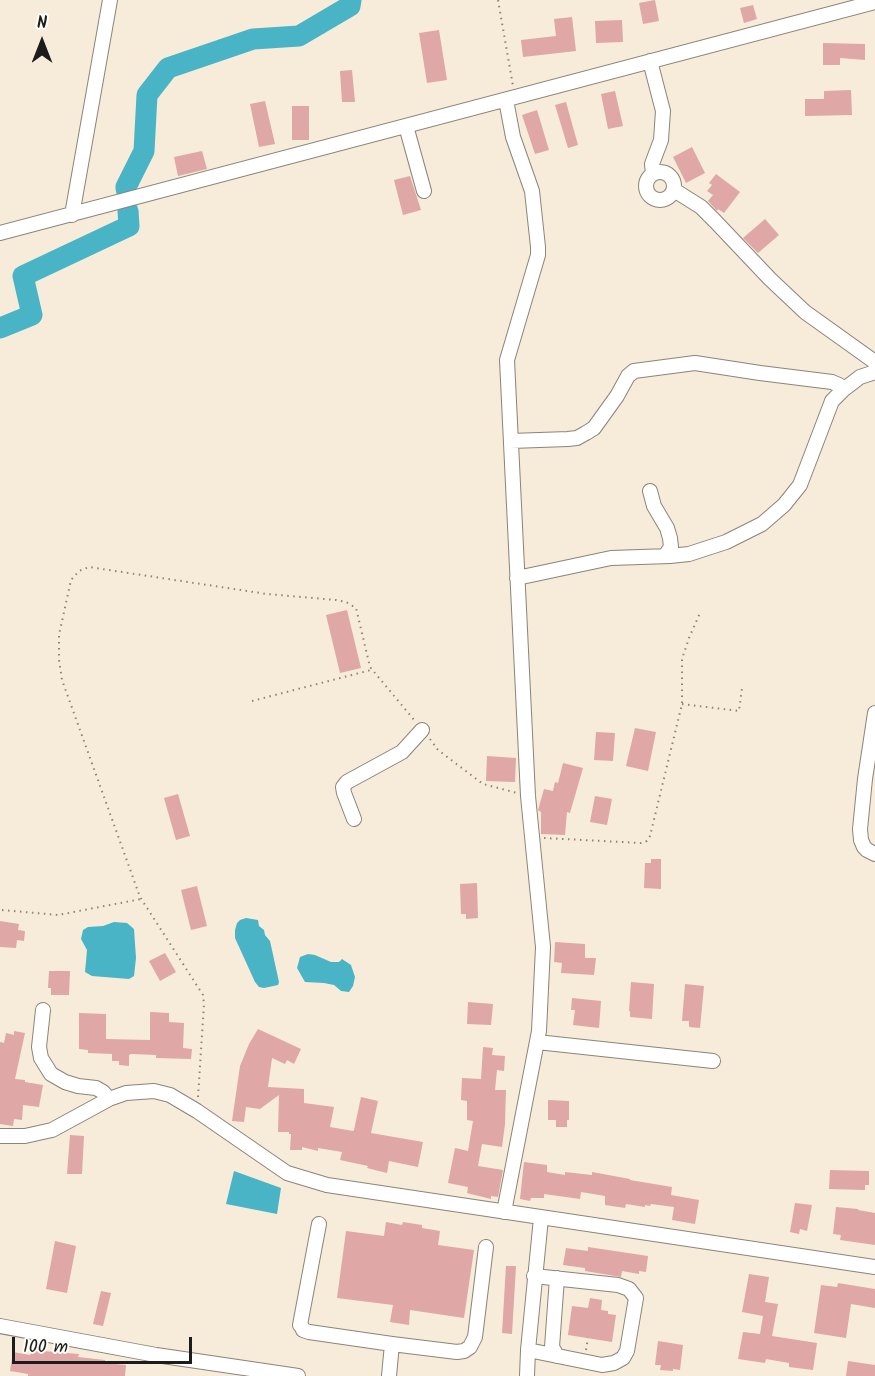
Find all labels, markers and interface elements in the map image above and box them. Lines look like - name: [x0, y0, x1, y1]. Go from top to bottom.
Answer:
- text: N: [37, 11, 47, 36]
- north arrow: [12, 12, 72, 72]
- scale bar: [15, 1325, 195, 1363]
- text: 100 m: [23, 1333, 68, 1362]

